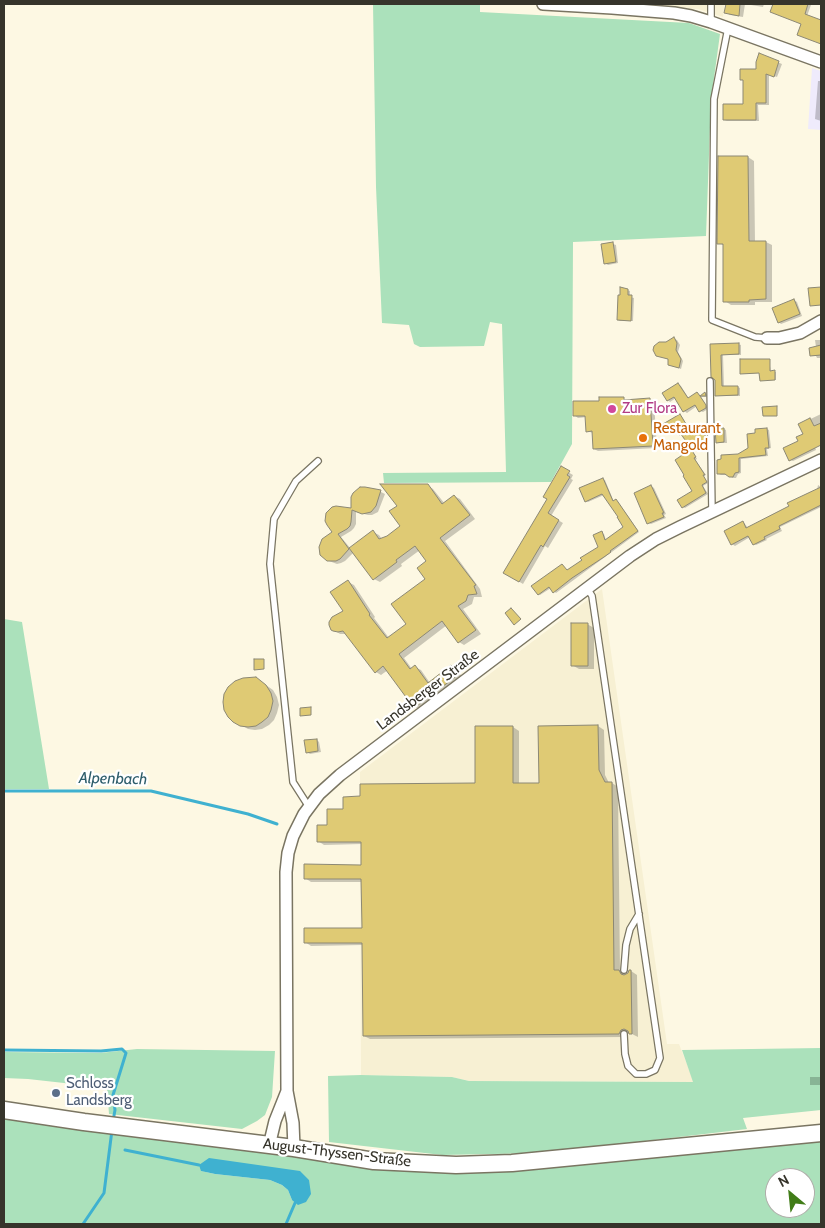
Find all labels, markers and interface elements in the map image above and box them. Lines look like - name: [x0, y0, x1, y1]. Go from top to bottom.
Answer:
- place label: Zur Flora: [622, 400, 677, 418]
- marker: Zur Flora: [606, 403, 618, 415]
- place label: Restaurant Mangold: [653, 420, 721, 455]
- marker: Restaurant Mangold: [637, 432, 649, 444]
- street label: Landsberger Straße: [373, 646, 483, 734]
- water label: Alpenbach: [79, 769, 147, 789]
- place label: Schloss Landsberg: [66, 1075, 132, 1110]
- marker: Schloss Landsberg: [50, 1087, 62, 1099]
- street label: August-Thyssen-Straße: [262, 1135, 412, 1171]
- north arrow: [765, 1168, 815, 1218]
- text: N: [775, 1170, 792, 1191]

